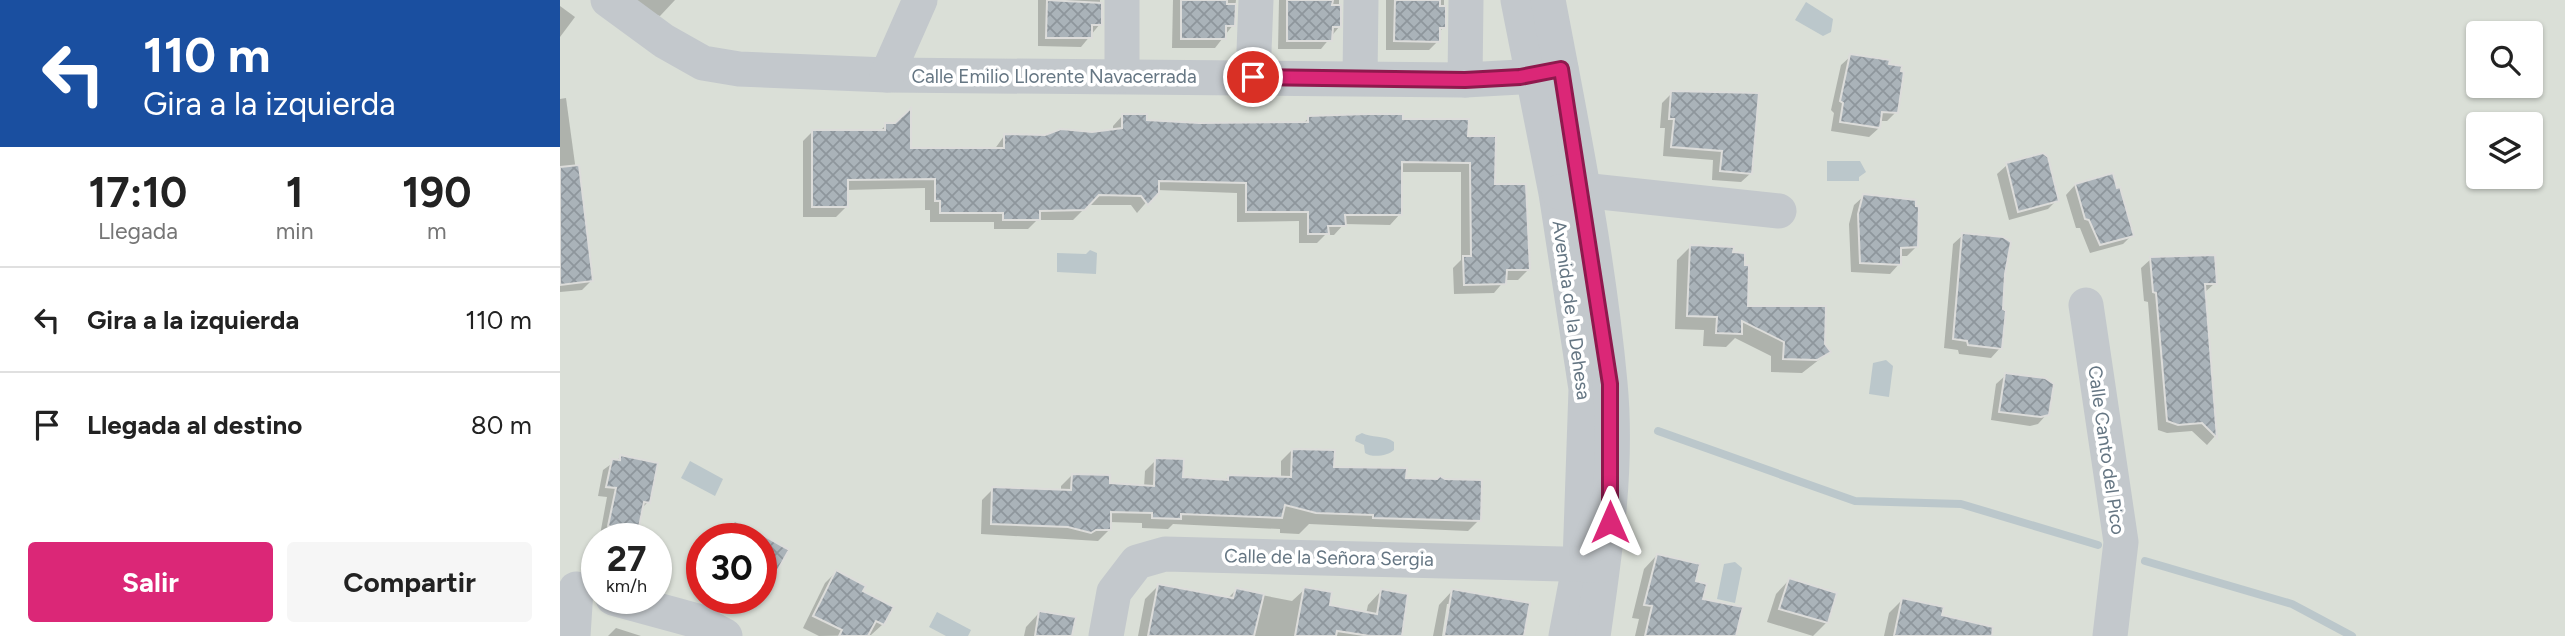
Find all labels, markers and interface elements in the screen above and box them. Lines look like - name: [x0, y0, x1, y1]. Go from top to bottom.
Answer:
- map controls: [2466, 21, 2543, 189]
- button: search: [2466, 21, 2543, 98]
- text: 110 m: [143, 25, 271, 84]
- icon: left: [28, 28, 119, 119]
- pin: [1223, 47, 1283, 107]
- icon: arrive: [1234, 58, 1272, 96]
- street label: Calle Emilio Llorente Navacerrada: [911, 65, 1197, 88]
- text: Gira a la izquierda: [143, 85, 396, 123]
- button: layers: [2466, 112, 2543, 189]
- text: 17:10: [89, 167, 187, 218]
- text: 1: [286, 167, 304, 218]
- text: 190: [402, 167, 471, 218]
- text: Llegada: [98, 217, 178, 245]
- text: min: [276, 217, 314, 245]
- text: m: [427, 217, 447, 245]
- street label: Avenida de la Dehesa: [1548, 219, 1595, 401]
- icon: left: [28, 301, 66, 339]
- text: Gira a la izquierda: [87, 304, 299, 336]
- text: 110 m: [465, 304, 532, 336]
- street label: Calle Canto del Pico: [2083, 364, 2130, 536]
- icon: arrive: [28, 406, 66, 444]
- text: Llegada al destino: [87, 409, 302, 441]
- text: 80 m: [471, 409, 532, 441]
- position arrow: [1573, 485, 1647, 559]
- speed limit sign: 30: [686, 523, 777, 614]
- text: 27: [607, 538, 646, 580]
- button: Salir: [28, 542, 273, 622]
- button: Compartir: [287, 542, 532, 622]
- street label: Calle de la Señora Sergia: [1224, 544, 1434, 571]
- text: km/h: [606, 575, 647, 597]

